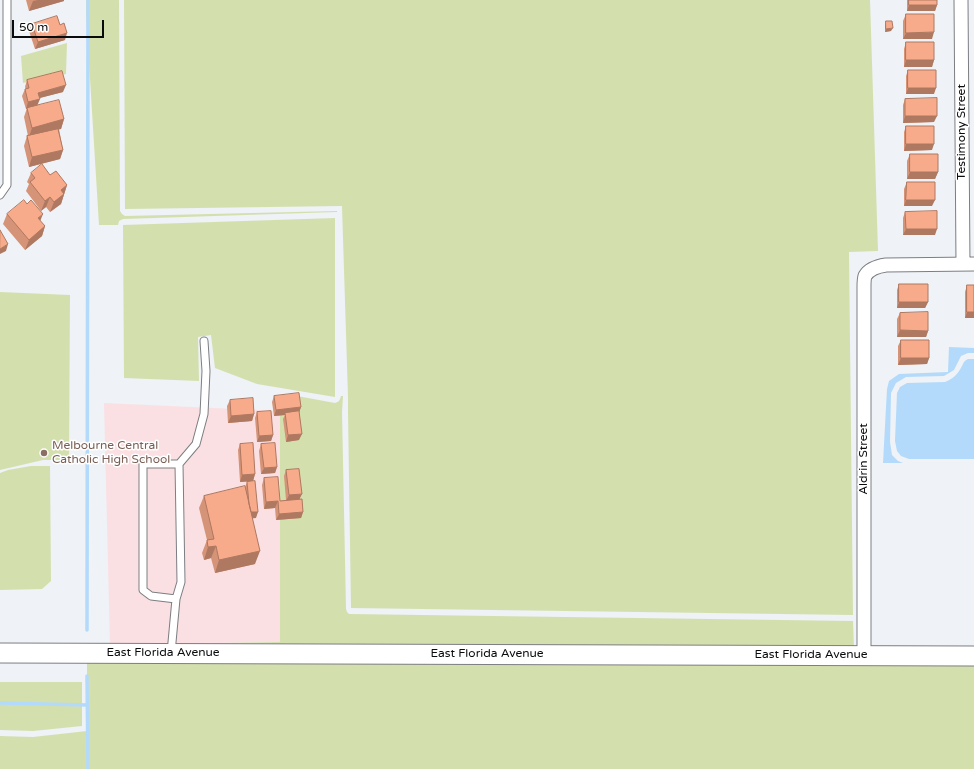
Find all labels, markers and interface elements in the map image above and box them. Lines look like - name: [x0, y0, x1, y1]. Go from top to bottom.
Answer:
- scale bar: [14, 12, 106, 38]
- text: 50 m: [19, 20, 48, 34]
- street label: Testimony Street: [955, 84, 969, 180]
- street label: Aldrin Street: [857, 423, 871, 495]
- place label: Melbourne Central Catholic High School: [52, 439, 170, 467]
- marker: Melbourne Central Catholic High School: [39, 448, 49, 458]
- street label: East Florida Avenue: [106, 646, 220, 660]
- street label: East Florida Avenue: [430, 647, 544, 661]
- street label: East Florida Avenue: [754, 648, 868, 662]

